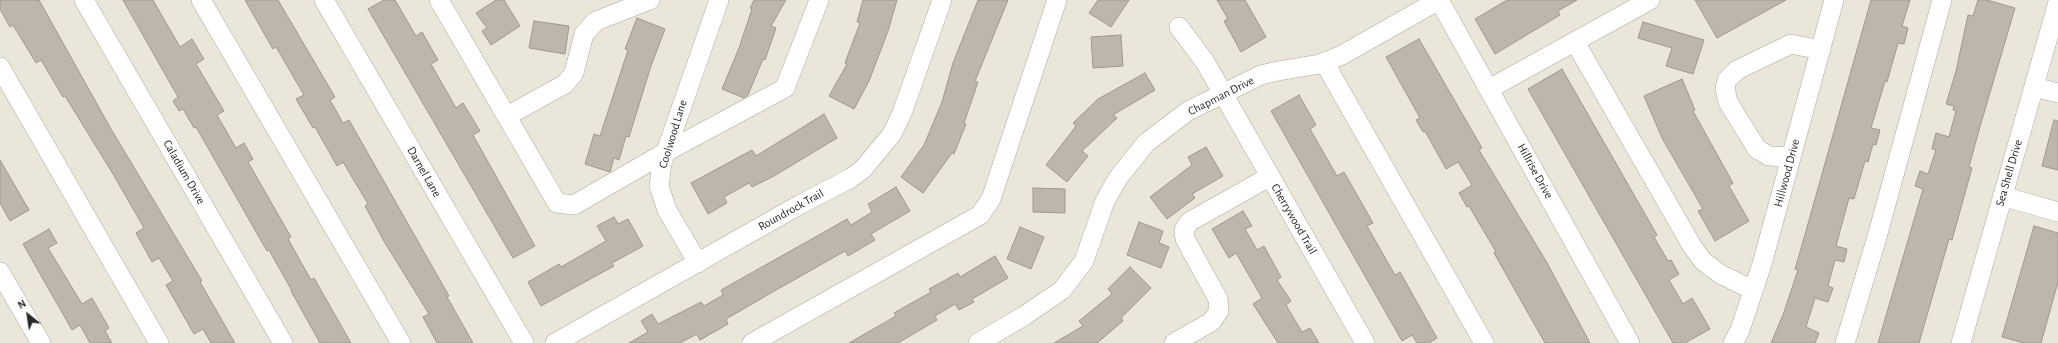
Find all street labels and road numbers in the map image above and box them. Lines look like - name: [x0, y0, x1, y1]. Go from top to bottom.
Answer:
- street label: Chapman Drive: [1186, 73, 1256, 119]
- street label: Coolwood Lane: [656, 98, 690, 170]
- street label: Caladium Drive: [160, 137, 208, 207]
- street label: Hillwood Drive: [1771, 137, 1803, 209]
- street label: Sea Shell Drive: [1993, 138, 2025, 208]
- street label: Hillrise Drive: [1514, 141, 1556, 201]
- street label: Darnel Lane: [404, 144, 444, 200]
- street label: Cherrywood Trail: [1268, 181, 1320, 257]
- street label: Roundrock Trail: [756, 186, 826, 234]

